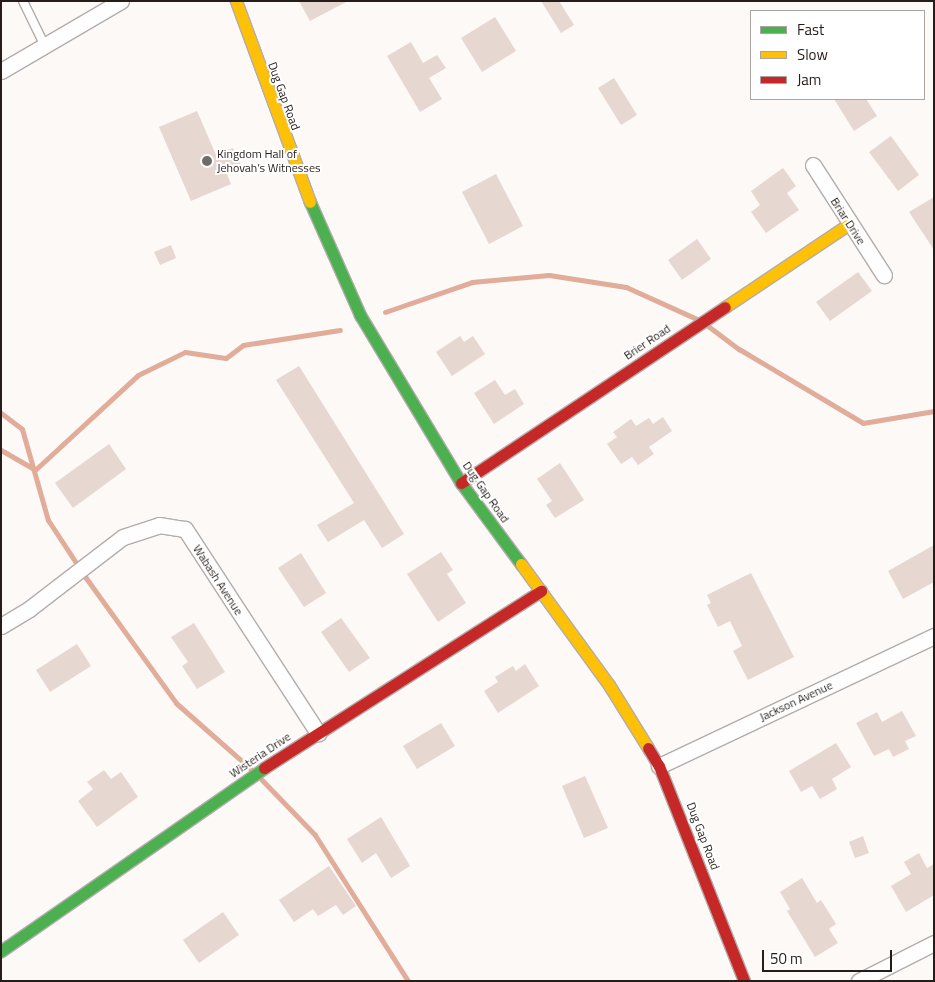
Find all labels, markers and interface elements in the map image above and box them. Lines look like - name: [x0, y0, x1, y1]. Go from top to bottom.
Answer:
- legend: [750, 10, 925, 100]
- text: Fast: [797, 18, 824, 41]
- text: Slow: [797, 43, 828, 66]
- street label: Dug Gap Road: [265, 60, 303, 132]
- text: Jam: [797, 68, 821, 91]
- place label: Kingdom Hall of Jehovah’s Witnesses: [217, 147, 321, 175]
- marker: Kingdom Hall of Jehovah’s Witnesses: [201, 155, 213, 167]
- street label: Briar Drive: [827, 195, 869, 247]
- street label: Brier Road: [621, 321, 673, 363]
- street label: Dug Gap Road: [460, 459, 512, 525]
- street label: Wabash Avenue: [190, 542, 246, 618]
- street label: Jackson Avenue: [757, 678, 835, 724]
- street label: Wisteria Drive: [227, 729, 293, 781]
- street label: Dug Gap Road: [684, 800, 722, 872]
- scale bar: [765, 940, 895, 972]
- text: 50 m: [770, 947, 803, 970]

